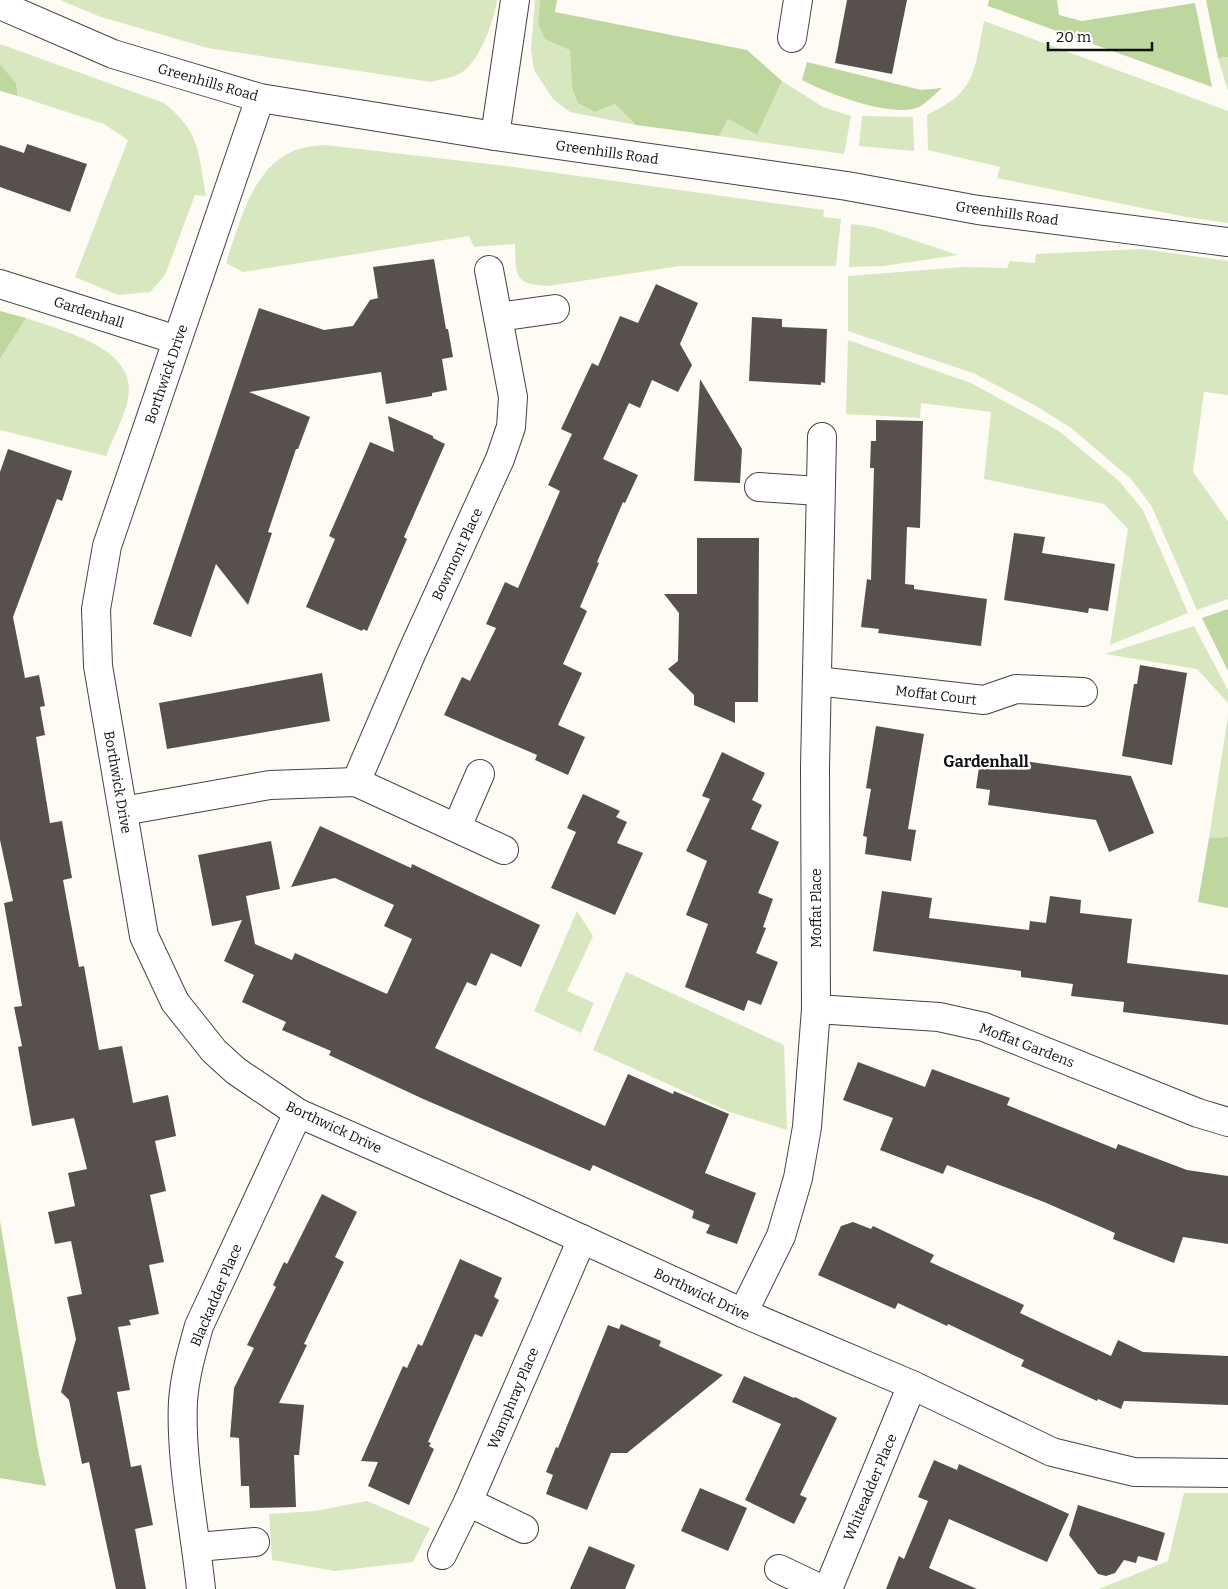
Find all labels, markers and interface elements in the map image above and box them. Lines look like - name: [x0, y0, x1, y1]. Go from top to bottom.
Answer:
- scale bar: [1048, 20, 1152, 52]
- text: 20 m: [1056, 28, 1092, 46]
- street label: Greenhills Road: [156, 60, 260, 105]
- street label: Greenhills Road: [554, 137, 659, 168]
- street label: Greenhills Road: [954, 198, 1059, 229]
- street label: Gardenhall: [52, 293, 126, 332]
- street label: Borthwick Drive: [142, 322, 191, 426]
- street label: Bowmont Place: [429, 505, 486, 603]
- street label: Moffat Court: [894, 682, 978, 709]
- street label: Borthwick Drive: [100, 729, 135, 835]
- district label: Gardenhall: [943, 752, 1029, 771]
- street label: Moffat Place: [808, 868, 825, 948]
- street label: Moffat Gardens: [977, 1020, 1077, 1071]
- street label: Borthwick Drive: [283, 1098, 384, 1157]
- street label: Blackadder Place: [187, 1241, 246, 1349]
- street label: Borthwick Drive: [651, 1265, 752, 1324]
- street label: Wamphray Place: [484, 1345, 543, 1452]
- street label: Whiteadder Place: [840, 1431, 901, 1543]

